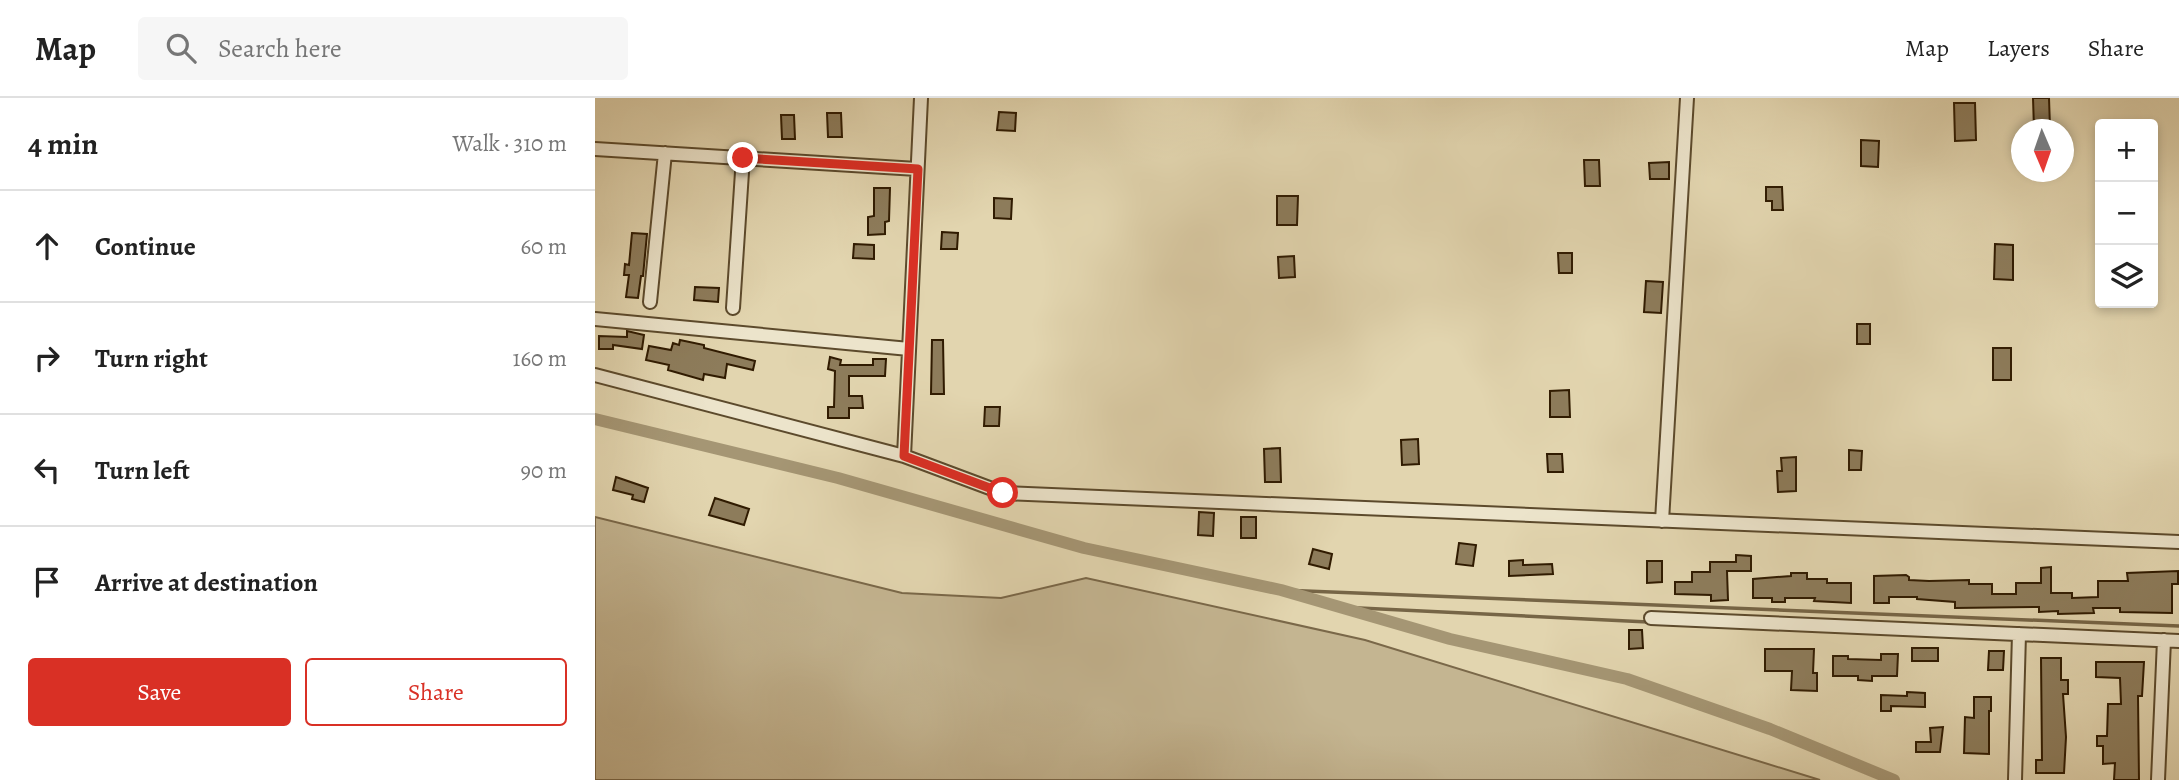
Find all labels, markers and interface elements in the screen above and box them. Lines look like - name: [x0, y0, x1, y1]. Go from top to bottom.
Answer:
- search box: [138, 17, 628, 80]
- text: Map: [35, 26, 96, 71]
- icon: search: [162, 29, 200, 67]
- text: Search here: [218, 31, 342, 66]
- text: Map: [1905, 32, 1949, 64]
- text: Layers: [1987, 32, 2050, 64]
- text: Share: [2088, 32, 2144, 64]
- north arrow: [2011, 119, 2074, 182]
- map controls: [2095, 119, 2158, 308]
- button: +: [2095, 119, 2158, 182]
- text: 4 min: [28, 124, 98, 164]
- text: Walk · 310 m: [453, 128, 567, 159]
- route end: [727, 142, 758, 173]
- button: −: [2095, 182, 2158, 245]
- icon: ahead: [28, 227, 66, 265]
- text: Continue: [95, 229, 196, 264]
- text: 60 m: [520, 231, 567, 262]
- button: layers: [2095, 245, 2158, 308]
- icon: right: [28, 339, 66, 377]
- text: Turn right: [95, 341, 208, 376]
- text: 160 m: [513, 343, 567, 374]
- icon: left: [28, 451, 66, 489]
- text: Turn left: [95, 453, 190, 488]
- text: 90 m: [521, 455, 567, 486]
- route start: [987, 477, 1018, 508]
- icon: arrive: [28, 563, 66, 601]
- text: Arrive at destination: [95, 565, 318, 600]
- button: Save: [28, 658, 291, 726]
- button: Share: [305, 658, 567, 726]

